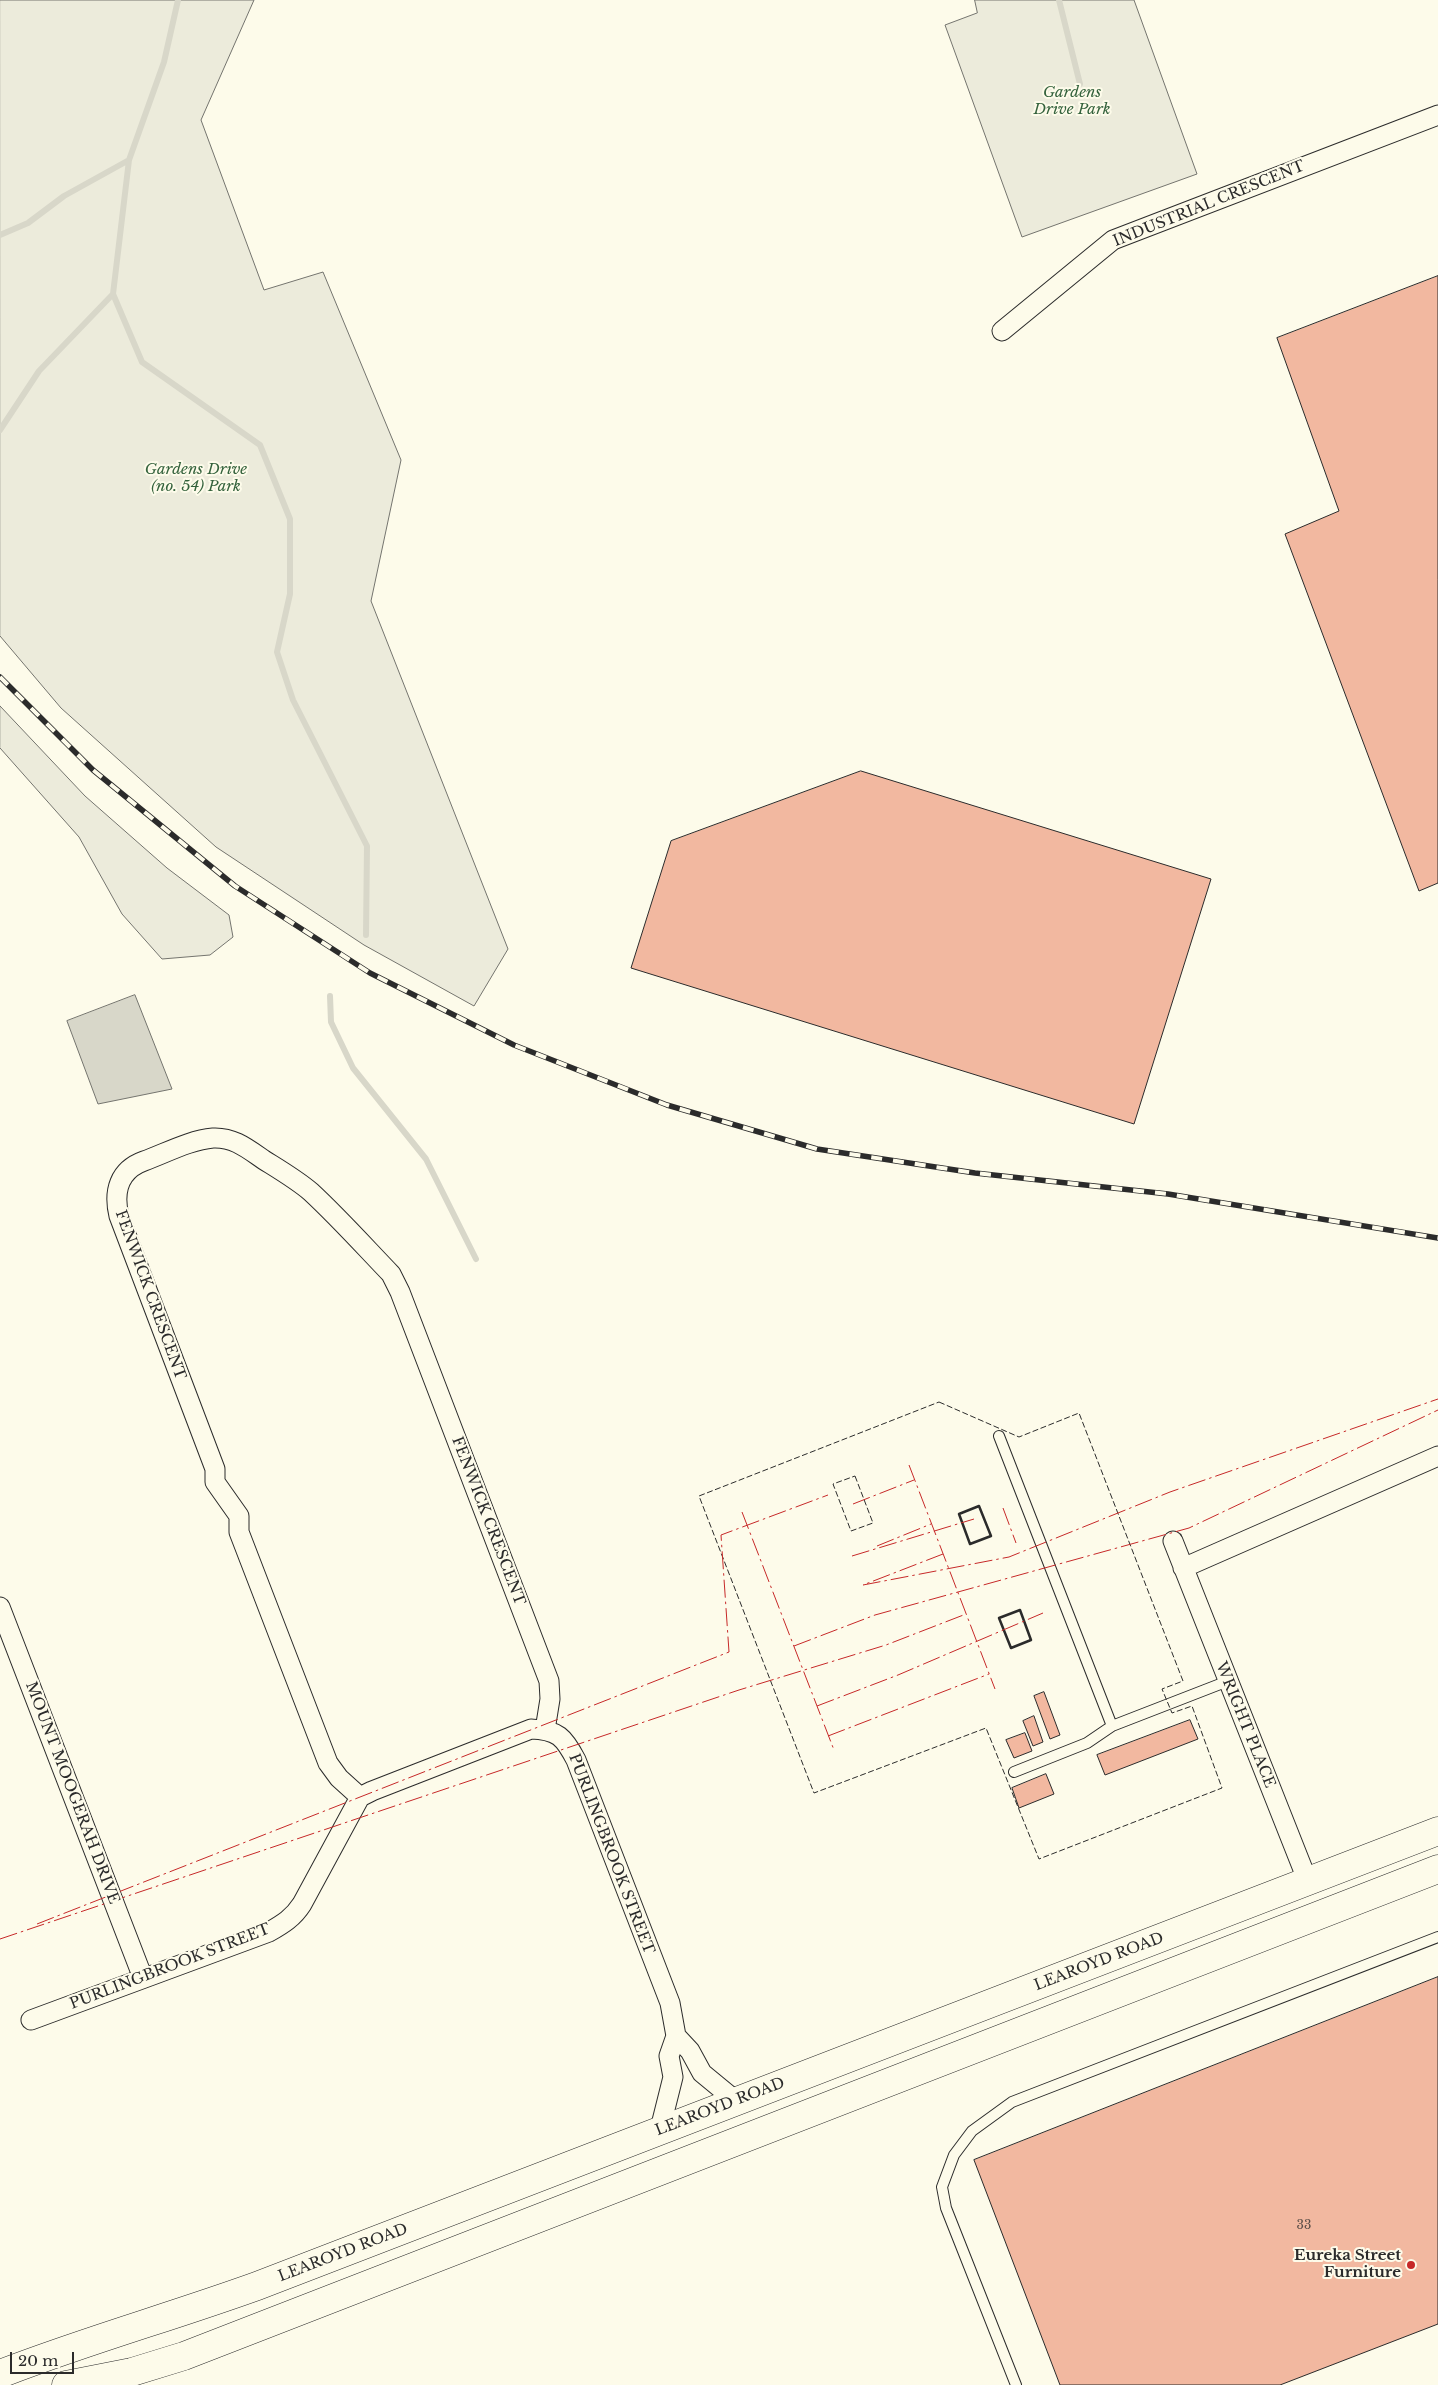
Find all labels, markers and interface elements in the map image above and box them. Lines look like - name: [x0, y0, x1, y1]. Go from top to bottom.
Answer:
- park label: Gardens Drive Park: [1034, 84, 1110, 119]
- street label: INDUSTRIAL CRESCENT: [1111, 157, 1307, 251]
- park label: Gardens Drive (no. 54) Park: [145, 461, 247, 496]
- street label: FENWICK CRESCENT: [111, 1208, 189, 1382]
- street label: FENWICK CRESCENT: [448, 1434, 528, 1608]
- street label: WRIGHT PLACE: [1212, 1659, 1278, 1791]
- street label: MOUNT MOOGERAH DRIVE: [21, 1679, 123, 1907]
- street label: PURLINGBROOK STREET: [564, 1751, 658, 1957]
- street label: PURLINGBROOK STREET: [67, 1920, 273, 2014]
- street label: LEAROYD ROAD: [1032, 1929, 1166, 1995]
- street label: LEAROYD ROAD: [653, 2074, 787, 2140]
- house number: 33: [1297, 2219, 1311, 2233]
- street label: LEAROYD ROAD: [276, 2220, 410, 2286]
- place label: Eureka Street Furniture: [1294, 2247, 1401, 2282]
- marker: Eureka Street Furniture: [1405, 2259, 1417, 2271]
- scale bar: [12, 2342, 76, 2374]
- text: 20 m: [18, 2351, 58, 2370]

